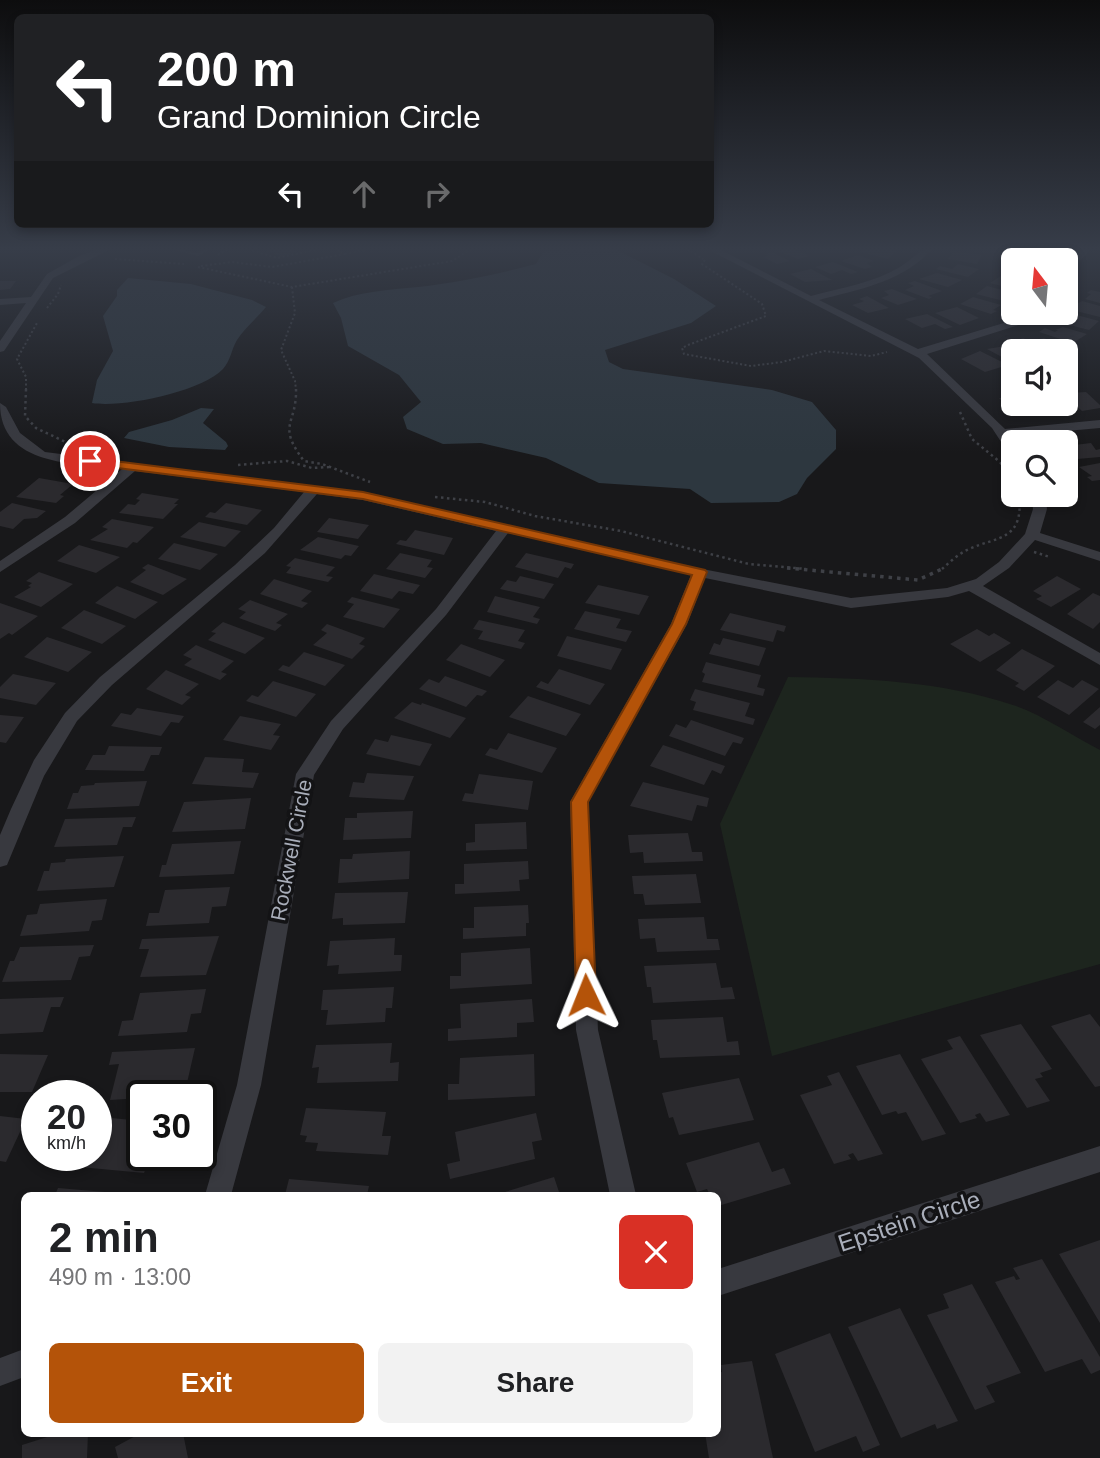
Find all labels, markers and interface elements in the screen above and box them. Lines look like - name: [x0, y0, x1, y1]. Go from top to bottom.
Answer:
- icon: left: [42, 42, 133, 133]
- text: 200 m: [157, 42, 296, 96]
- text: Grand Dominion Circle: [157, 99, 481, 135]
- icon: left: [272, 175, 310, 213]
- icon: ahead: [345, 175, 383, 213]
- icon: right: [418, 175, 456, 213]
- north arrow: [1001, 248, 1078, 326]
- map controls: [1001, 248, 1078, 507]
- button: sound: [1001, 339, 1078, 416]
- button: search: [1001, 430, 1078, 507]
- pin: [60, 431, 120, 491]
- icon: arrive: [71, 442, 109, 480]
- street label: Rockwell Circle: [266, 777, 316, 923]
- position arrow: [549, 958, 623, 1032]
- speed limit sign: 30: [126, 1080, 217, 1171]
- text: 20: [47, 1097, 86, 1136]
- text: km/h: [47, 1133, 86, 1153]
- street label: Epstein Circle: [834, 1185, 984, 1257]
- text: 2 min: [49, 1214, 159, 1261]
- button: close: [619, 1215, 693, 1289]
- text: 490 m · 13:00: [49, 1264, 191, 1290]
- button: Exit: [49, 1343, 364, 1423]
- button: Share: [378, 1343, 693, 1423]

